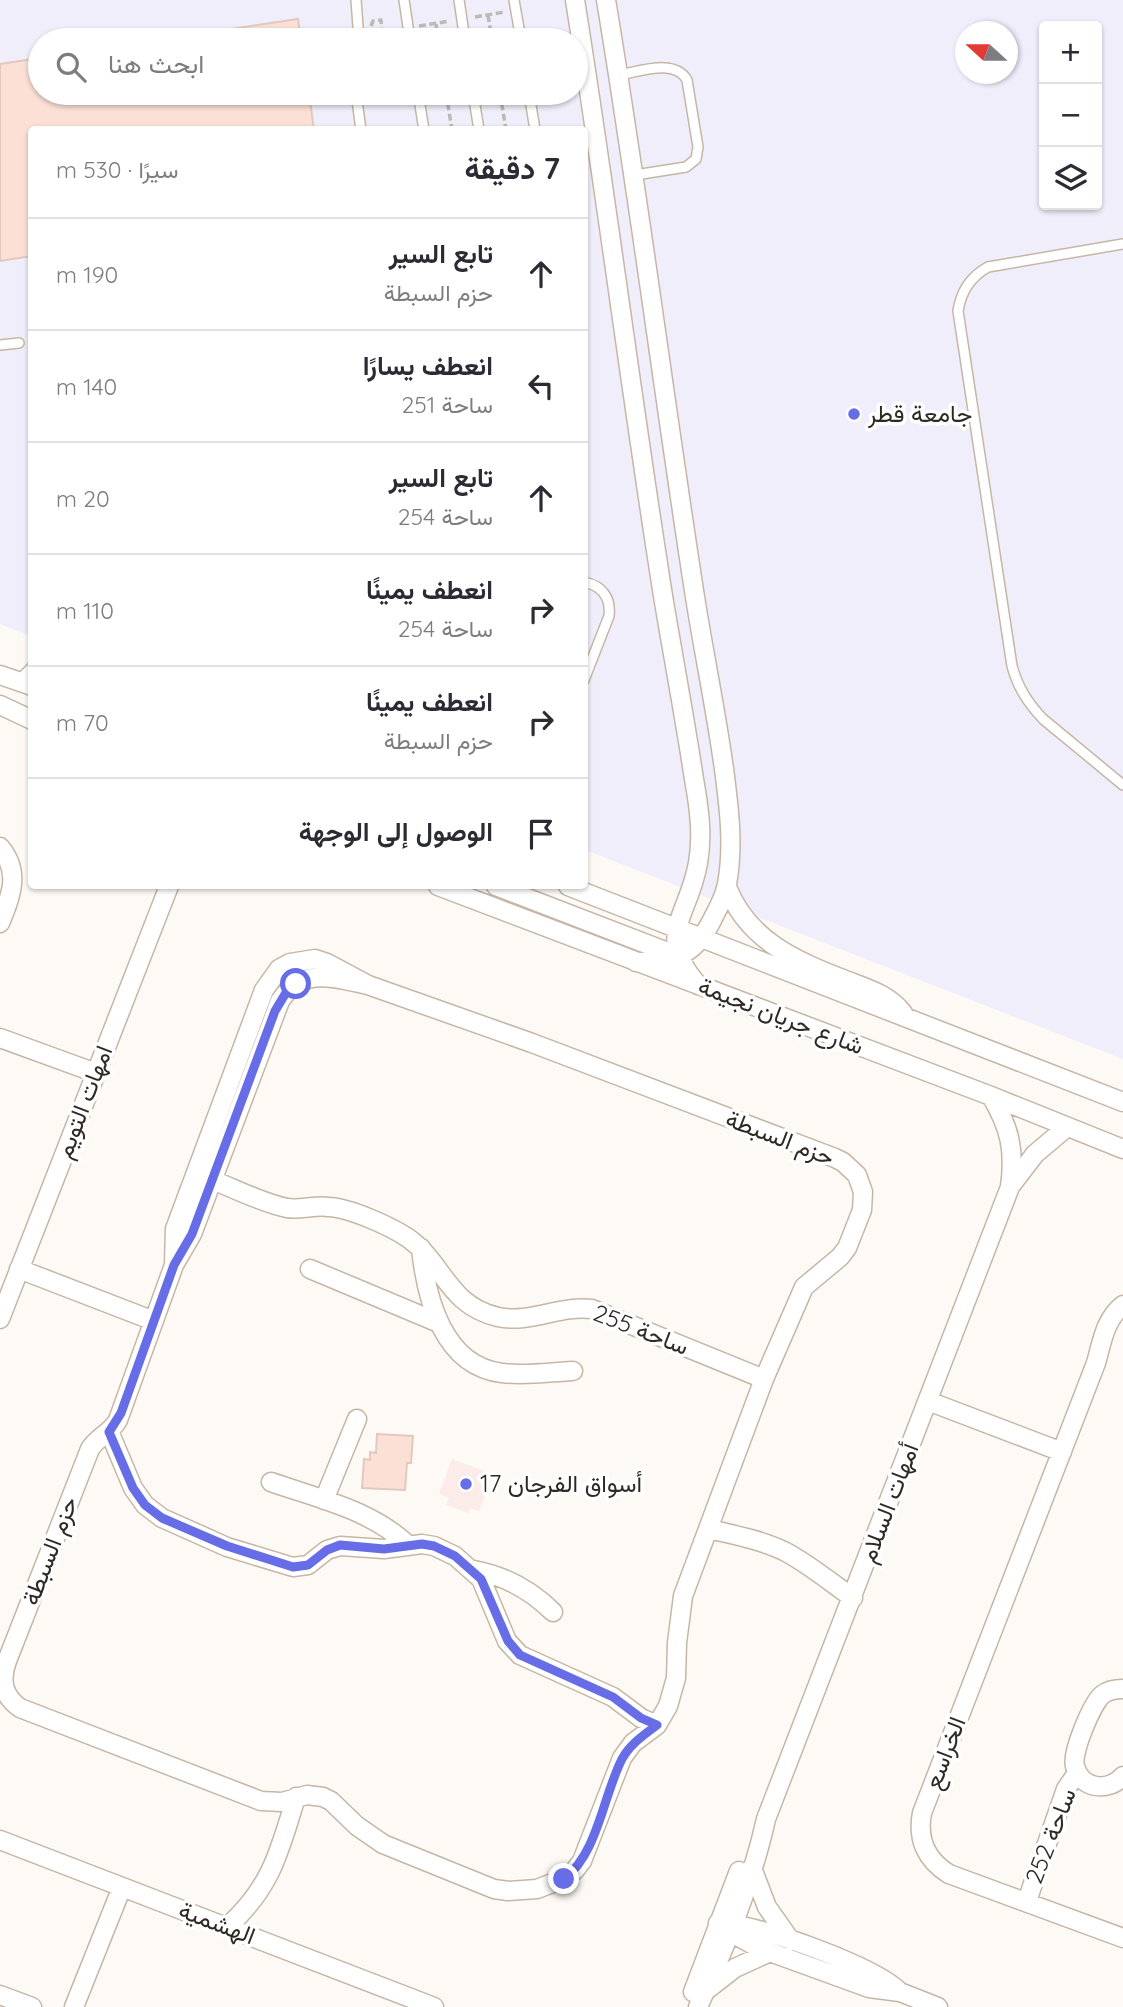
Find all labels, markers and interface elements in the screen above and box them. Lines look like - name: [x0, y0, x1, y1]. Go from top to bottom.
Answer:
- north arrow: [955, 21, 1018, 84]
- map controls: [1039, 21, 1102, 210]
- button: +: [1039, 21, 1102, 84]
- search box: [28, 28, 588, 105]
- text: ابحث هنا: [108, 47, 204, 80]
- icon: search: [52, 48, 90, 86]
- button: −: [1039, 84, 1102, 147]
- button: layers: [1039, 147, 1102, 210]
- text: 7 دقيقة: [464, 149, 560, 187]
- text: سيرًا · 530 m: [56, 155, 179, 184]
- text: تابع السير: [389, 237, 493, 270]
- icon: ahead: [522, 255, 560, 293]
- text: 190 m: [56, 260, 118, 289]
- text: حزم السبطة: [384, 278, 493, 307]
- text: انعطف يسارًا: [363, 349, 493, 382]
- icon: left: [522, 367, 560, 405]
- text: 140 m: [56, 372, 117, 401]
- text: ساحة 251: [401, 390, 493, 419]
- place label: جامعة قطر: [867, 398, 972, 429]
- marker: جامعة قطر: [846, 406, 862, 422]
- text: تابع السير: [389, 461, 493, 494]
- icon: ahead: [522, 479, 560, 517]
- text: 20 m: [56, 484, 110, 513]
- text: ساحة 254: [398, 502, 493, 531]
- text: انعطف يمينًا: [366, 573, 493, 606]
- icon: right: [522, 591, 560, 629]
- text: 110 m: [56, 596, 114, 625]
- text: ساحة 254: [398, 614, 493, 643]
- text: انعطف يمينًا: [366, 685, 493, 718]
- icon: right: [522, 703, 560, 741]
- text: 70 m: [56, 708, 109, 737]
- text: حزم السبطة: [384, 726, 493, 755]
- text: الوصول إلى الوجهة: [299, 815, 493, 848]
- icon: arrive: [522, 815, 560, 853]
- route start: [280, 968, 311, 999]
- street label: شارع جريان نجيمة: [694, 970, 868, 1062]
- street label: امهات التويم: [48, 1041, 120, 1163]
- street label: حزم السبطة: [721, 1103, 839, 1173]
- street label: ساحة 255: [589, 1297, 693, 1361]
- street label: أمهات السلام: [852, 1438, 927, 1567]
- place label: أسواق الفرجان 17: [480, 1468, 643, 1499]
- marker: أسواق الفرجان 17: [458, 1476, 474, 1492]
- street label: حزم السبطة: [15, 1492, 85, 1610]
- street label: الخراسع: [917, 1712, 974, 1794]
- street label: ساحة 252: [1018, 1784, 1082, 1888]
- route end: [548, 1863, 579, 1894]
- street label: الهشمية: [174, 1894, 260, 1951]

